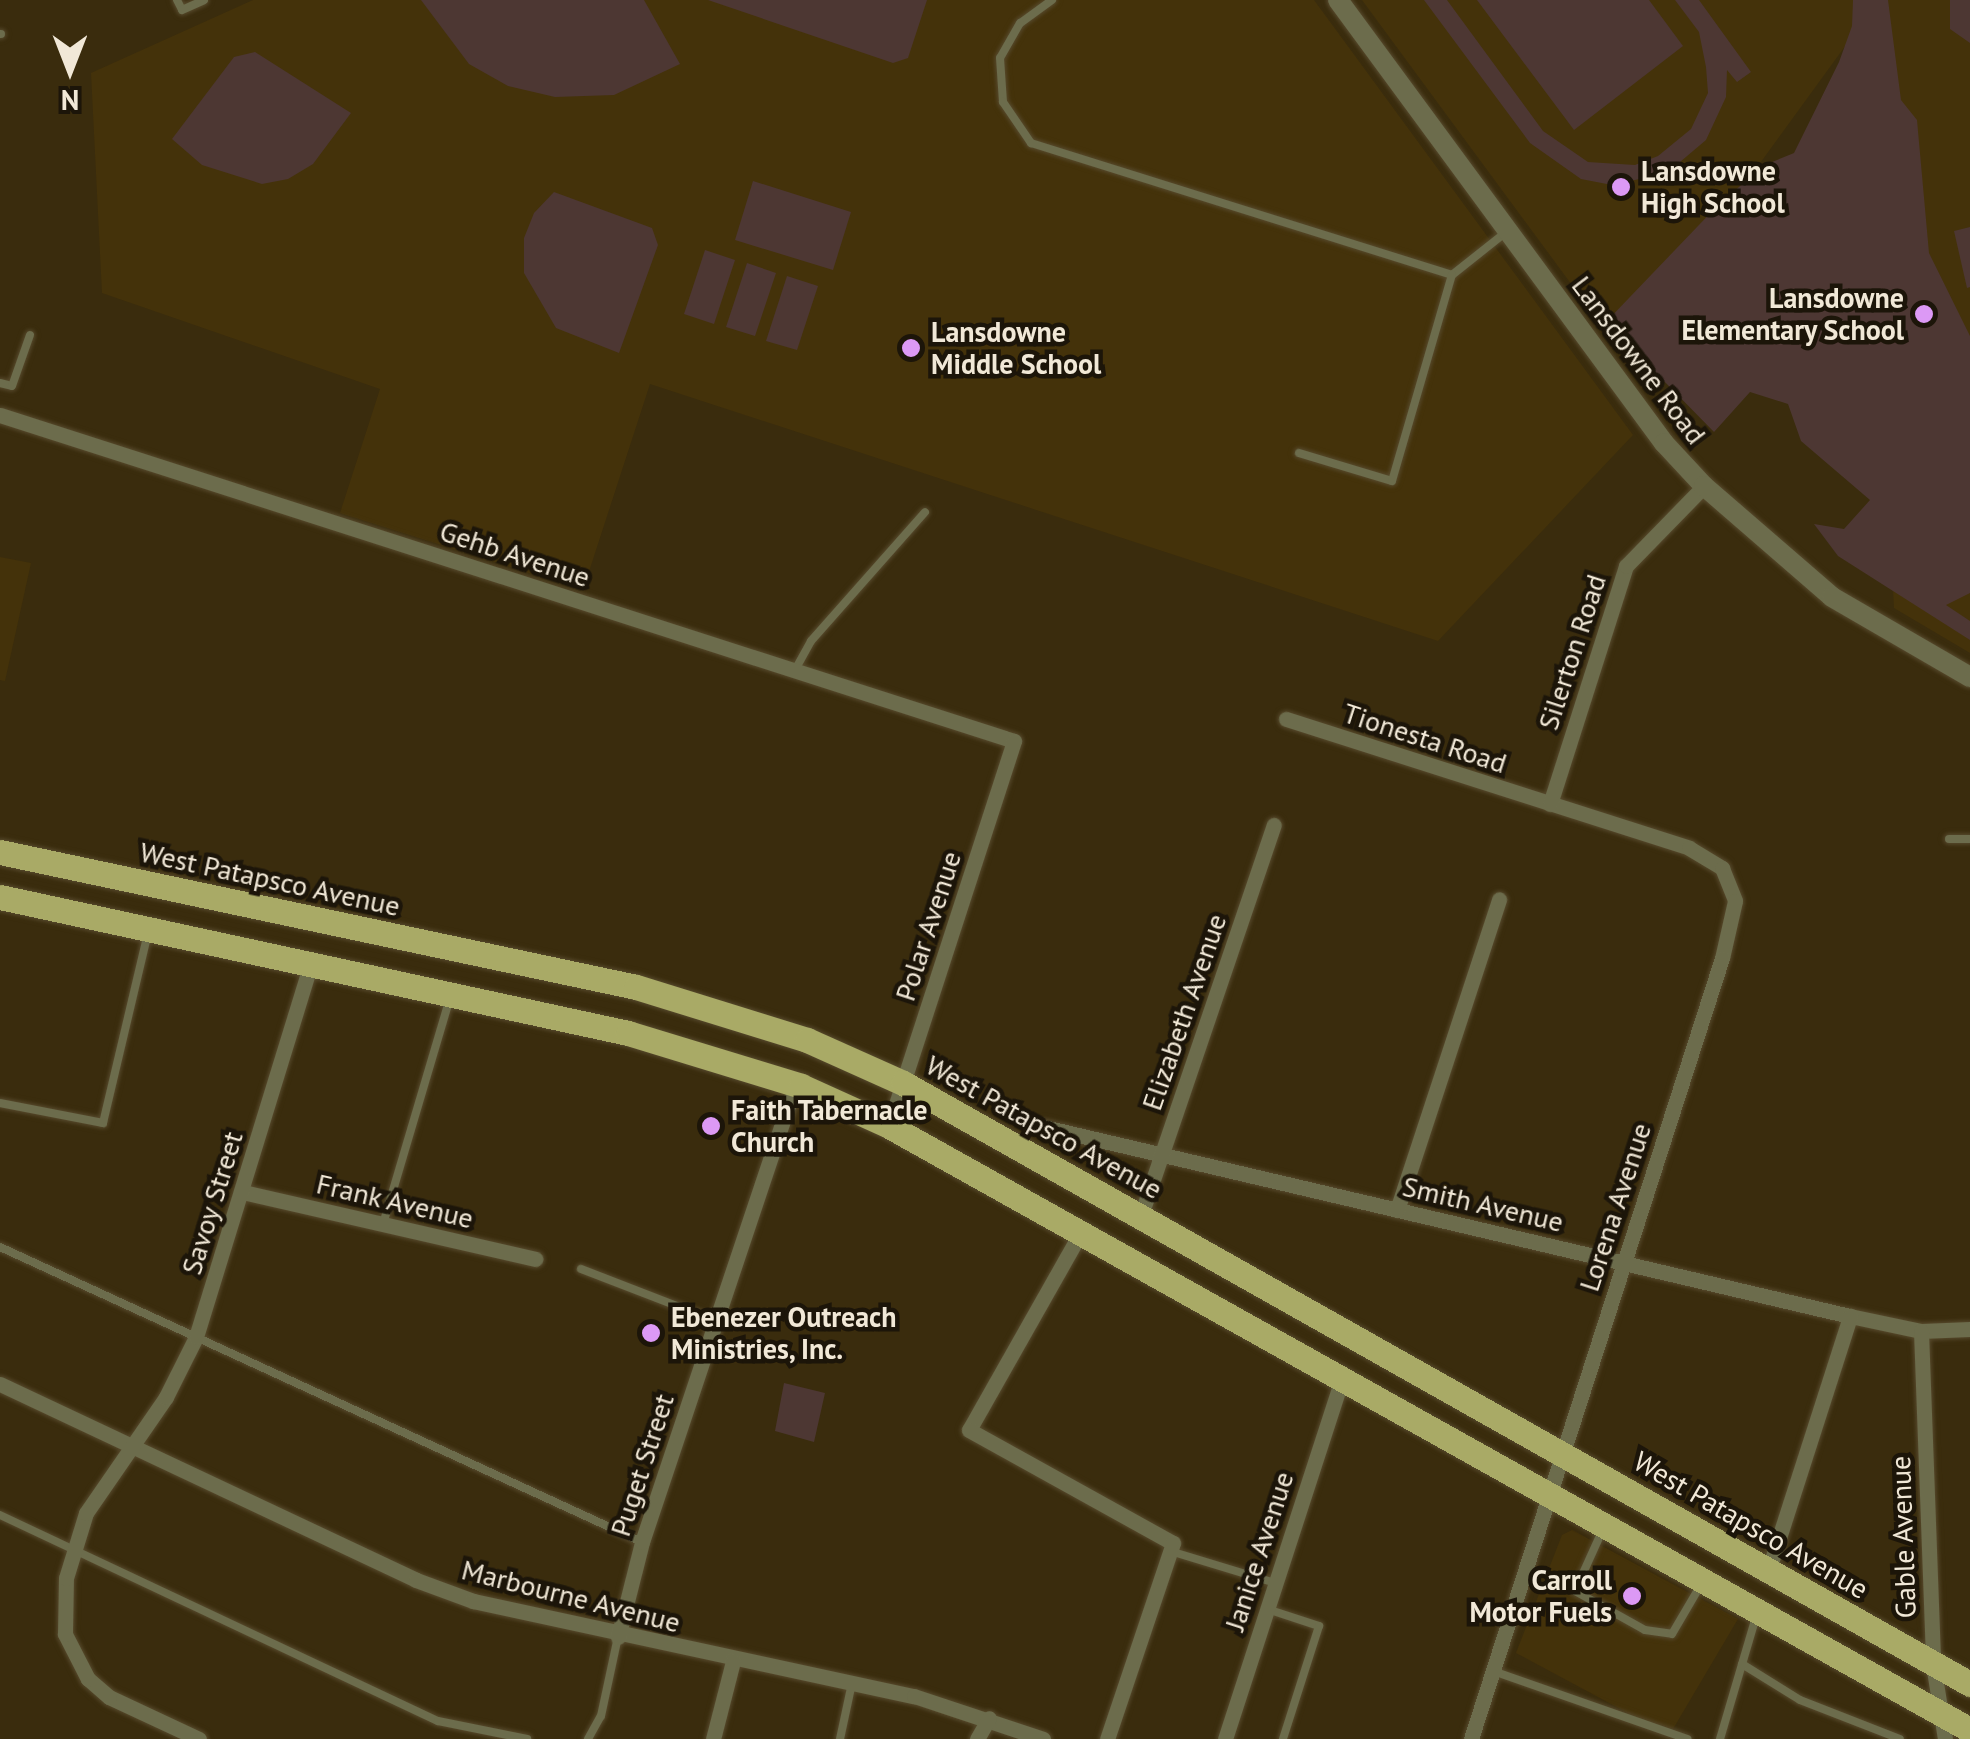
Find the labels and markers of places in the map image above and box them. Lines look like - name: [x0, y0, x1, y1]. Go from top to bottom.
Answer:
- place label: Lansdowne High School: [1641, 154, 1785, 220]
- marker: Lansdowne High School: [1610, 176, 1632, 198]
- place label: Lansdowne Elementary School: [1680, 281, 1904, 347]
- marker: Lansdowne Elementary School: [1913, 303, 1935, 325]
- place label: Lansdowne Middle School: [931, 315, 1101, 381]
- marker: Lansdowne Middle School: [900, 337, 922, 359]
- place label: Faith Tabernacle Church: [731, 1093, 928, 1159]
- marker: Faith Tabernacle Church: [700, 1115, 722, 1137]
- place label: Ebenezer Outreach Ministries, Inc.: [671, 1300, 897, 1366]
- marker: Ebenezer Outreach Ministries, Inc.: [640, 1322, 662, 1344]
- place label: Carroll Motor Fuels: [1469, 1563, 1612, 1629]
- marker: Carroll Motor Fuels: [1621, 1585, 1643, 1607]

